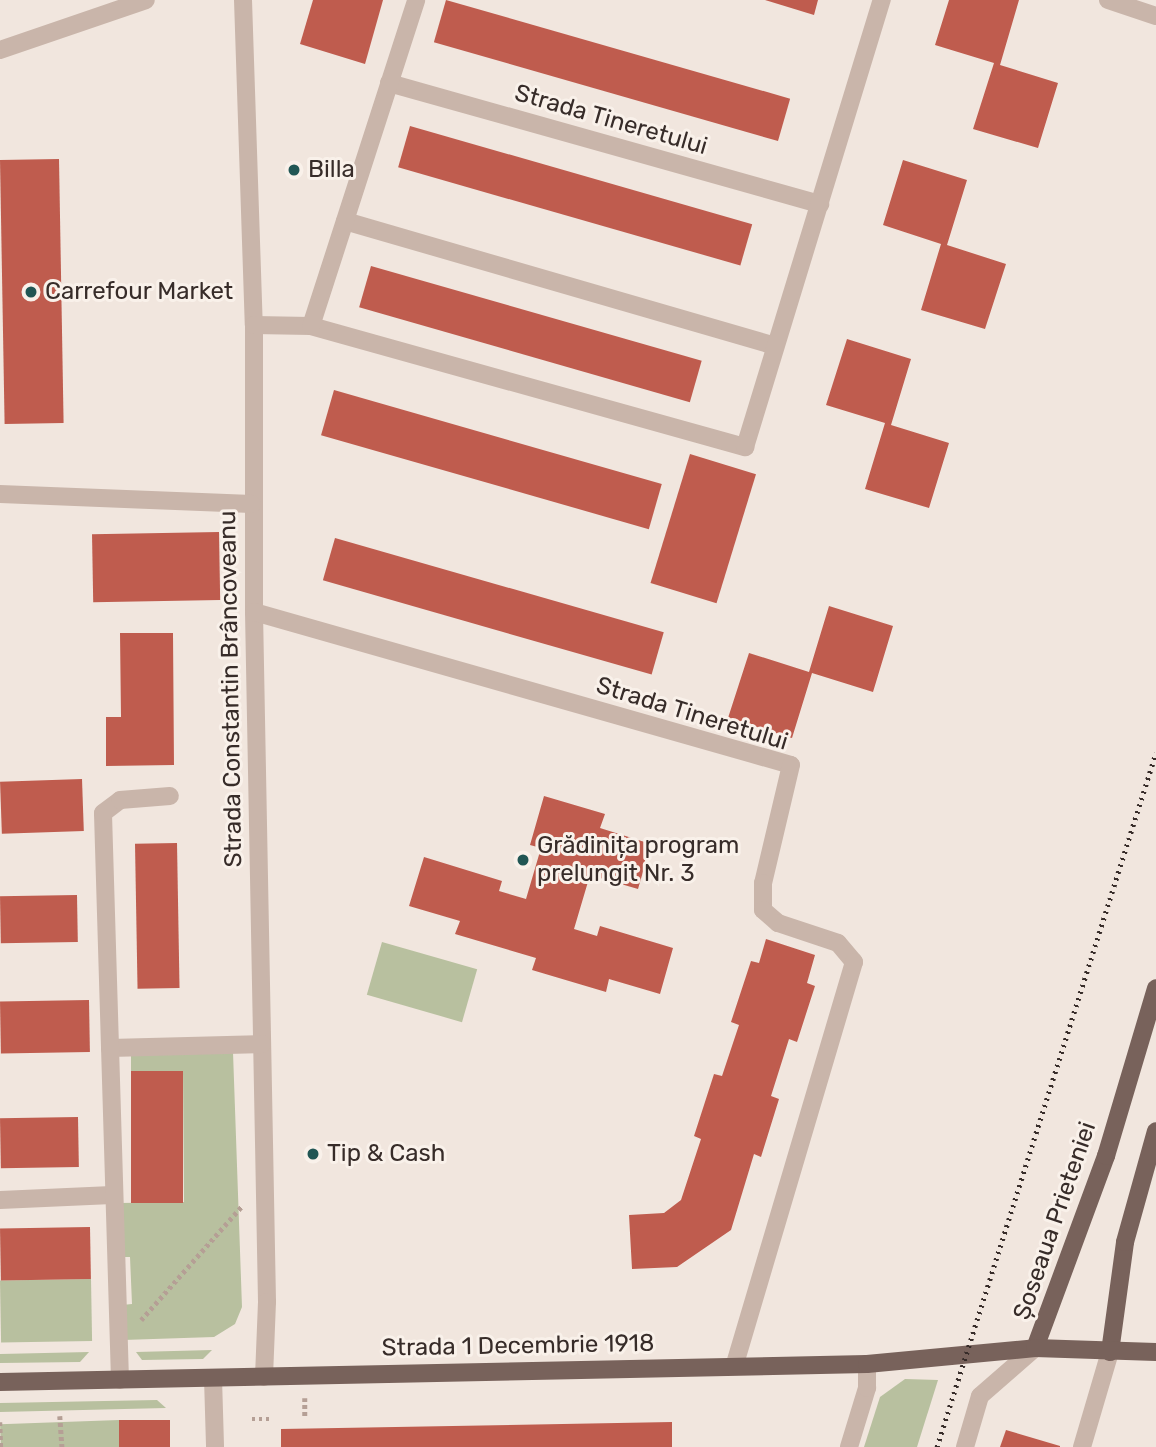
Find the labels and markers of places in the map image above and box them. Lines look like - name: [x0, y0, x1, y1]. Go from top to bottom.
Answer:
- place label: Billa: [308, 156, 355, 184]
- marker: Billa: [286, 162, 302, 178]
- place label: Carrefour Market: [45, 278, 234, 306]
- marker: Carrefour Market: [23, 284, 39, 300]
- place label: Grădinița program prelungit Nr. 3: [537, 832, 739, 888]
- marker: Grădinița program prelungit Nr. 3: [515, 852, 531, 868]
- place label: Tip & Cash: [327, 1140, 445, 1168]
- marker: Tip & Cash: [305, 1146, 321, 1162]

